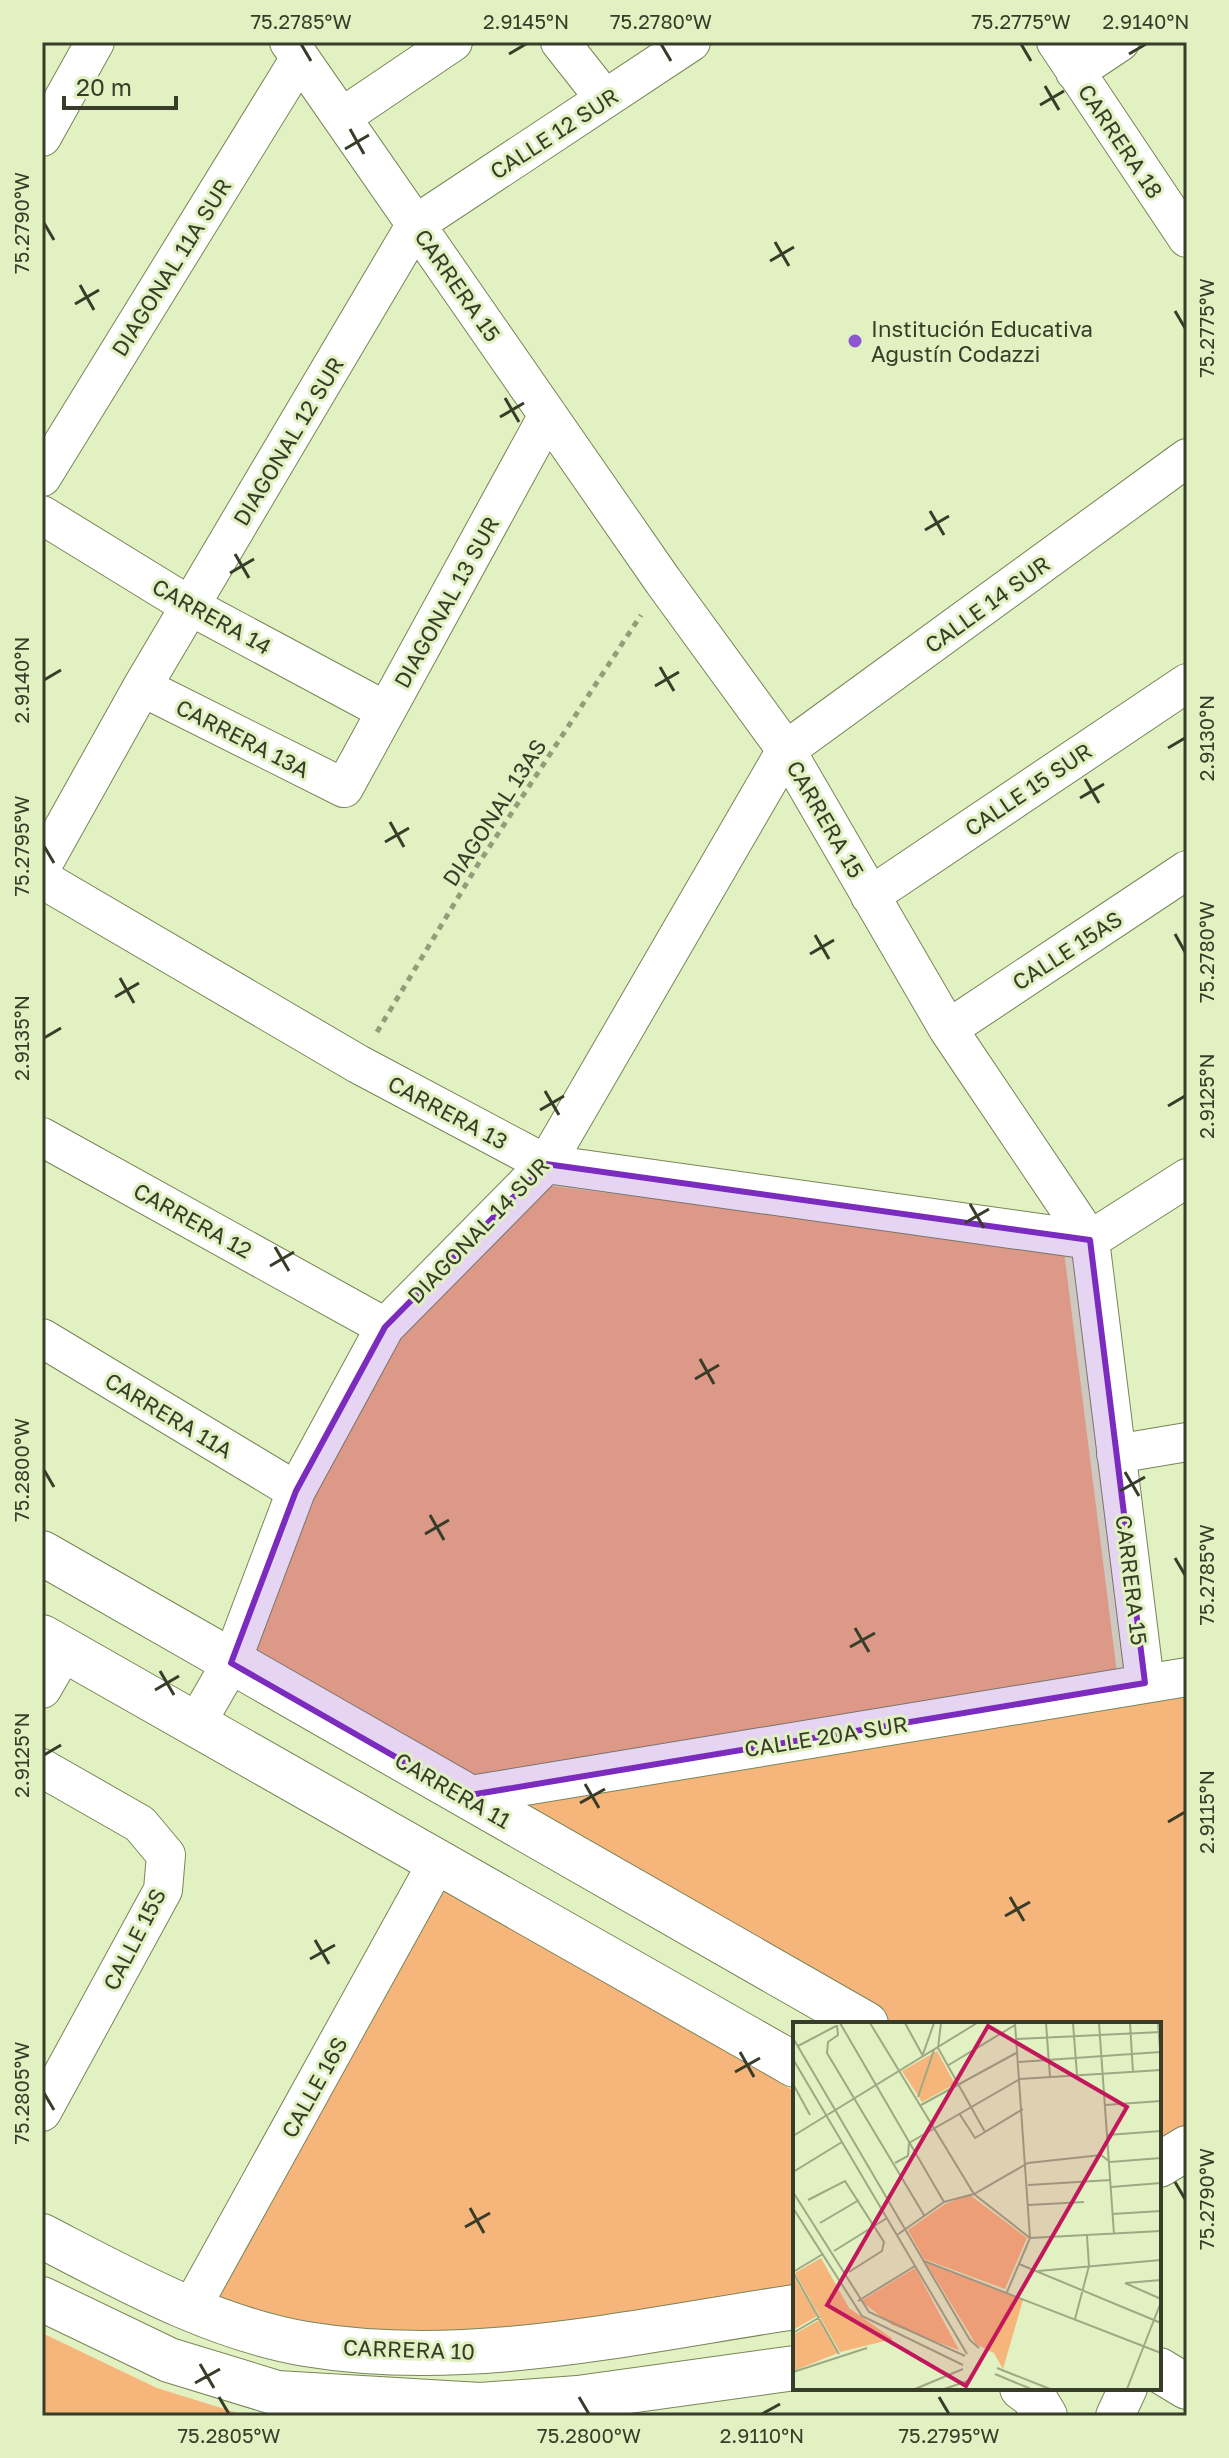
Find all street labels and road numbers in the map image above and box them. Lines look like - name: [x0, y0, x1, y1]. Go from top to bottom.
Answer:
- street label: CARRERA 18: [1073, 79, 1169, 203]
- street label: CALLE 12 SUR: [485, 82, 623, 184]
- street label: DIAGONAL 11A SUR: [105, 173, 237, 361]
- street label: CARRERA 15: [409, 224, 507, 346]
- street label: DIAGONAL 12 SUR: [227, 352, 349, 530]
- street label: DIAGONAL 13 SUR: [388, 511, 504, 693]
- street label: CALLE 14 SUR: [919, 550, 1055, 658]
- street label: CARRERA 14: [148, 572, 276, 660]
- street label: CARRERA 13A: [172, 693, 314, 783]
- street label: DIAGONAL 13AS: [436, 733, 552, 891]
- street label: CALLE 15 SUR: [959, 737, 1097, 841]
- street label: CARRERA 15: [782, 755, 870, 883]
- street label: CALLE 15AS: [1007, 905, 1127, 995]
- street label: CARRERA 13: [384, 1069, 512, 1155]
- street label: DIAGONAL 14 SUR: [401, 1151, 555, 1309]
- street label: CARRERA 12: [129, 1176, 257, 1264]
- street label: CARRERA 11A: [100, 1366, 238, 1464]
- street label: CARRERA 15: [1111, 1513, 1153, 1647]
- street label: CALLE 20A SUR: [742, 1710, 910, 1762]
- street label: CARRERA 11: [390, 1746, 516, 1834]
- street label: CALLE 15S: [97, 1884, 171, 1994]
- street label: CALLE 16S: [275, 2032, 353, 2142]
- street label: CARRERA 10: [343, 2333, 475, 2365]

